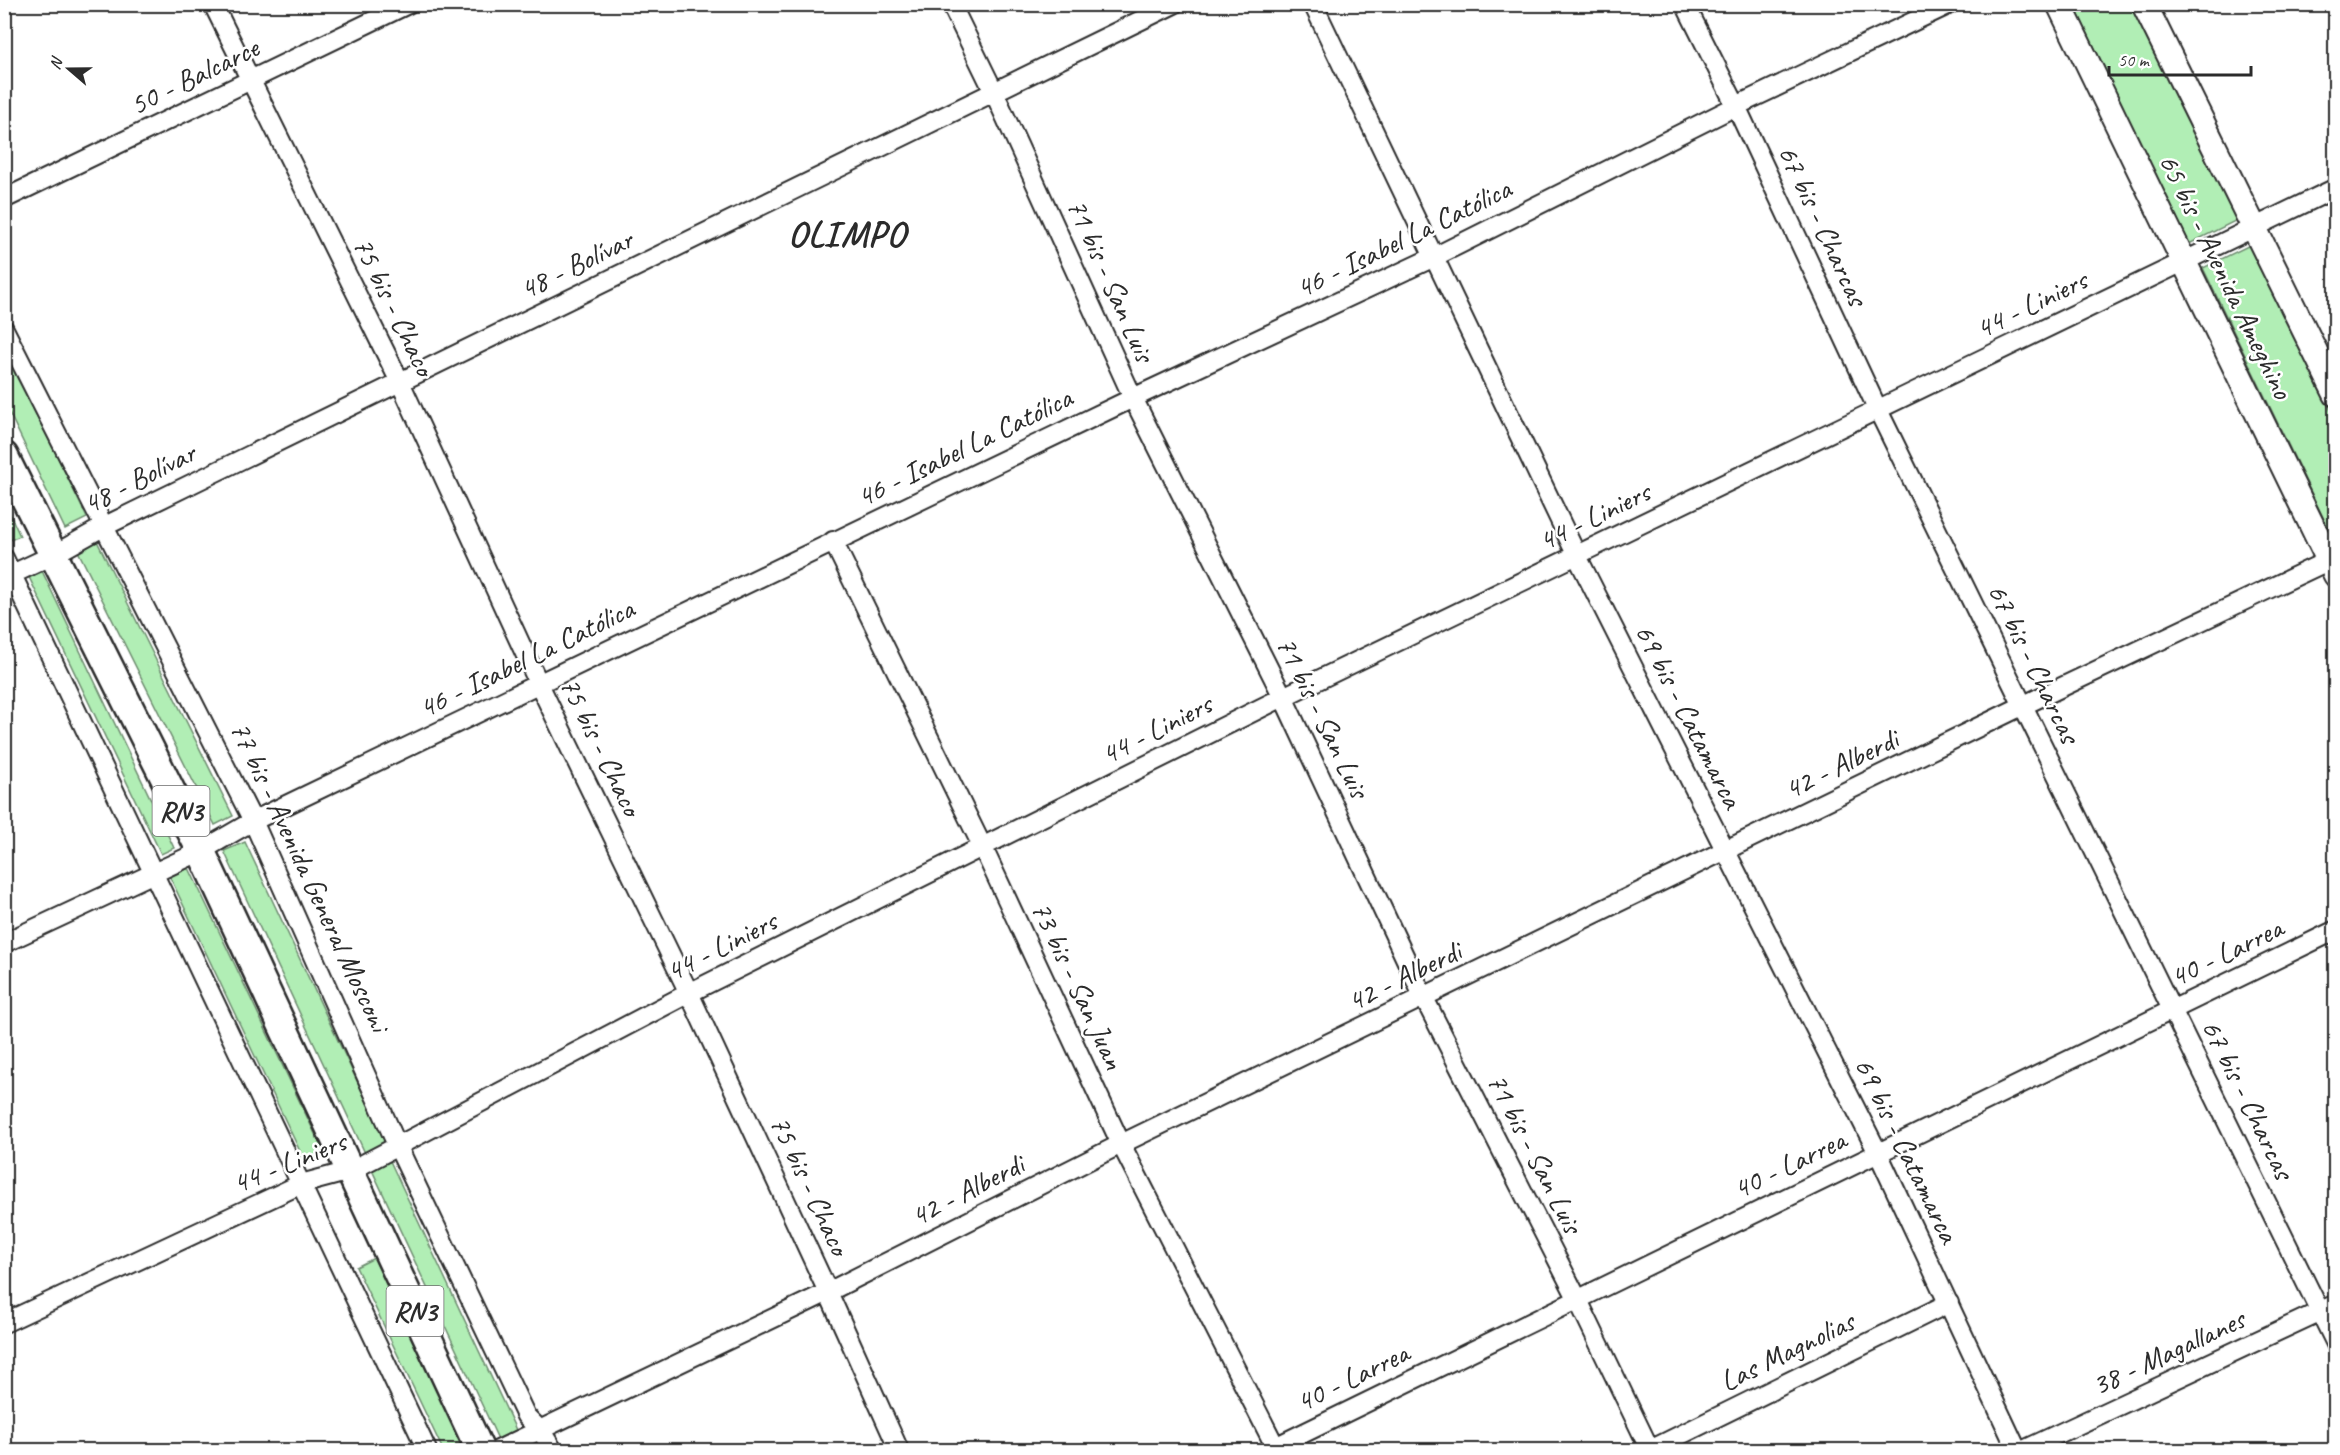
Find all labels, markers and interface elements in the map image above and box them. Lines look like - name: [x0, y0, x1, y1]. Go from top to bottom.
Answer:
- street label: 50 - Balcarce: [123, 28, 267, 124]
- north arrow: [39, 39, 99, 99]
- scale bar: [2109, 39, 2252, 77]
- text: 50 m: [2118, 49, 2151, 71]
- text: N: [45, 53, 68, 72]
- street label: 67 bis - Charcas: [1769, 139, 1878, 314]
- street label: 65 bis - Avenida Ameghino: [2150, 147, 2302, 406]
- street label: 46 - Isabel La Católica: [1289, 169, 1519, 307]
- street label: 71 bis - San Luis: [1058, 192, 1165, 370]
- district label: OLIMPO: [788, 211, 909, 257]
- street label: 48 - Bolívar: [513, 219, 641, 308]
- street label: 75 bis - Chaco: [344, 230, 445, 385]
- street label: 44 - Liniers: [1969, 259, 2096, 347]
- street label: 46 - Isabel La Católica: [850, 378, 1080, 516]
- street label: 48 - Bolívar: [76, 432, 204, 523]
- street label: 44 - Liniers: [1532, 471, 1659, 559]
- street label: 67 bis - Charcas: [1979, 577, 2090, 752]
- street label: 46 - Isabel La Católica: [412, 589, 642, 727]
- street label: 69 bis - Catamarca: [1626, 617, 1753, 816]
- street label: 71 bis - San Luis: [1267, 630, 1380, 807]
- street label: 75 bis - Chaco: [551, 670, 652, 825]
- street label: 44 - Liniers: [1094, 684, 1220, 773]
- street label: 77 bis - Avenida General Mosconi: [221, 715, 400, 1040]
- street label: 42 - Alberdi: [1778, 719, 1907, 808]
- road number: RN3: [152, 786, 210, 836]
- street label: 73 bis - San Juan: [1022, 895, 1134, 1076]
- street label: 44 - Liniers: [659, 901, 785, 990]
- street label: 40 - Larrea: [2163, 907, 2291, 996]
- street label: 42 - Alberdi: [1341, 931, 1470, 1020]
- street label: 67 bis - Charcas: [2193, 1013, 2304, 1188]
- street label: 69 bis - Catamarca: [1846, 1051, 1969, 1251]
- street label: 71 bis - San Luis: [1478, 1066, 1593, 1242]
- street label: 75 bis - Chaco: [761, 1109, 860, 1264]
- street label: 40 - Larrea: [1726, 1119, 1854, 1208]
- street label: 44 - Liniers: [226, 1121, 354, 1202]
- street label: 42 - Alberdi: [904, 1144, 1033, 1235]
- road number: RN3: [386, 1286, 444, 1336]
- street label: 38 - Magallanes: [2085, 1299, 2253, 1404]
- street label: Las Magnolias: [1714, 1301, 1863, 1400]
- street label: 40 - Larrea: [1289, 1332, 1417, 1421]

